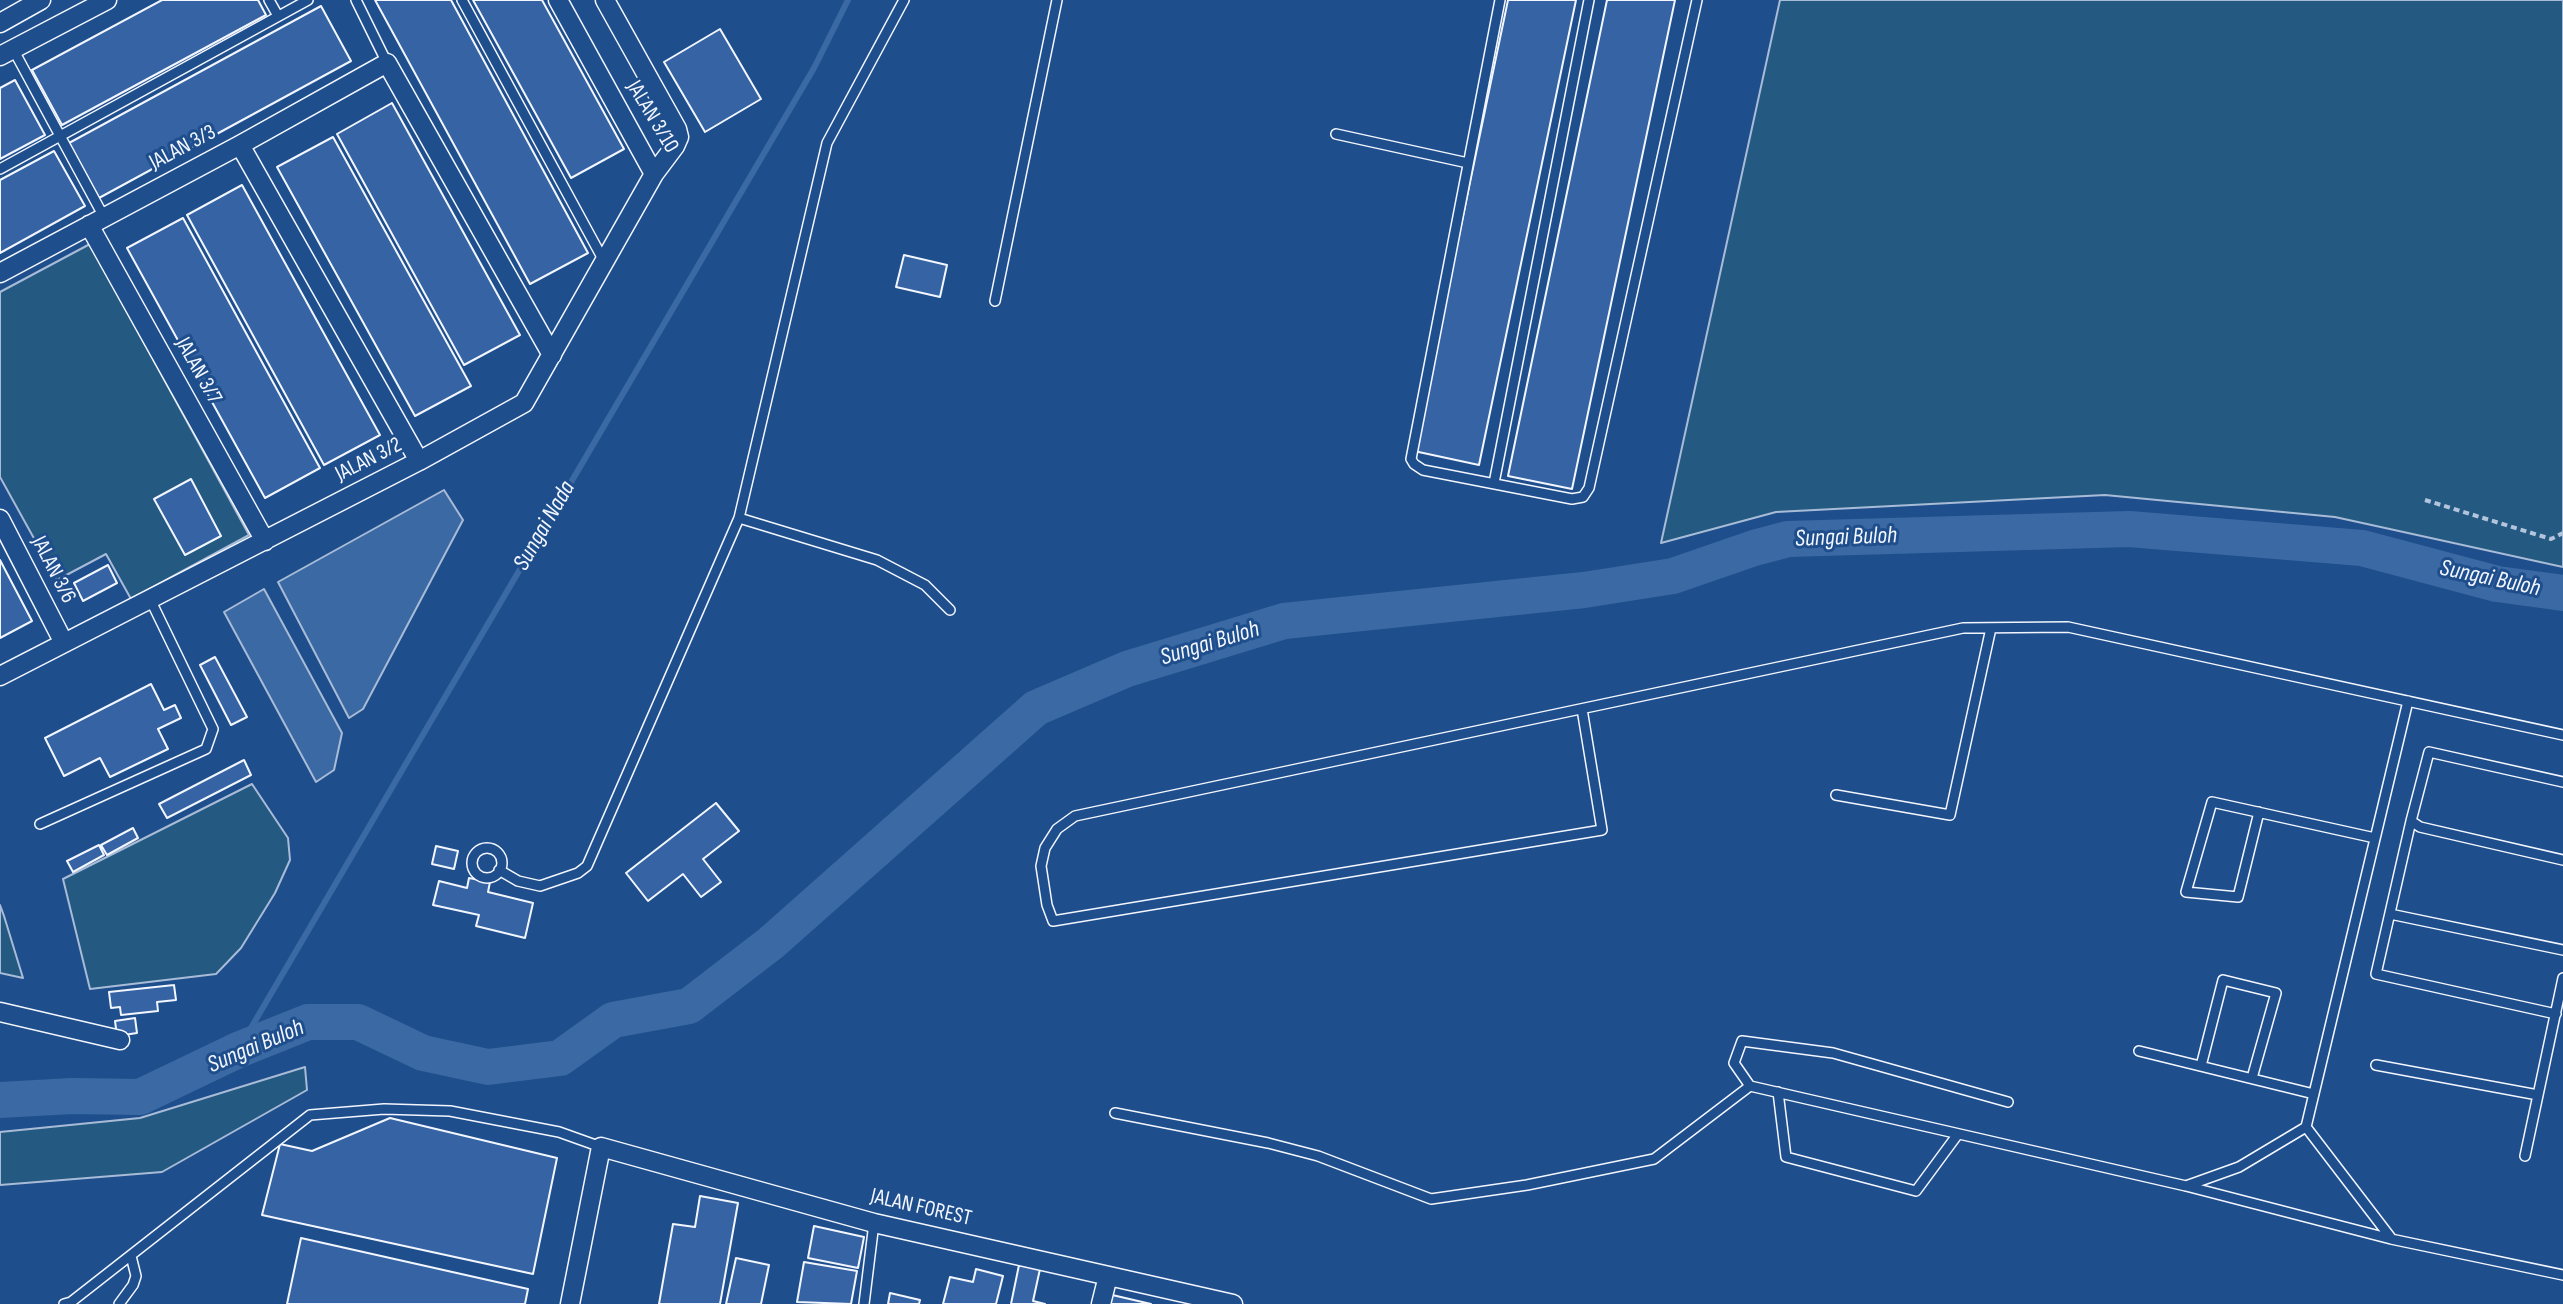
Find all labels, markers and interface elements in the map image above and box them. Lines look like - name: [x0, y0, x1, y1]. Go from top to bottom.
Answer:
- street label: JALAN 3/10: [620, 76, 684, 158]
- street label: JALAN 3/3: [145, 120, 221, 176]
- street label: JALAN 3/7: [169, 333, 227, 409]
- street label: JALAN 3/2: [331, 432, 407, 488]
- water label: Sungai Nada: [508, 476, 582, 576]
- water label: Sungai Buloh: [1795, 522, 1897, 554]
- street label: JALAN 3/6: [25, 532, 81, 608]
- water label: Sungai Buloh: [2437, 554, 2543, 604]
- water label: Sungai Buloh: [1157, 615, 1263, 673]
- water label: Sungai Buloh: [203, 1014, 309, 1080]
- street label: JALAN FOREST: [868, 1184, 974, 1232]

